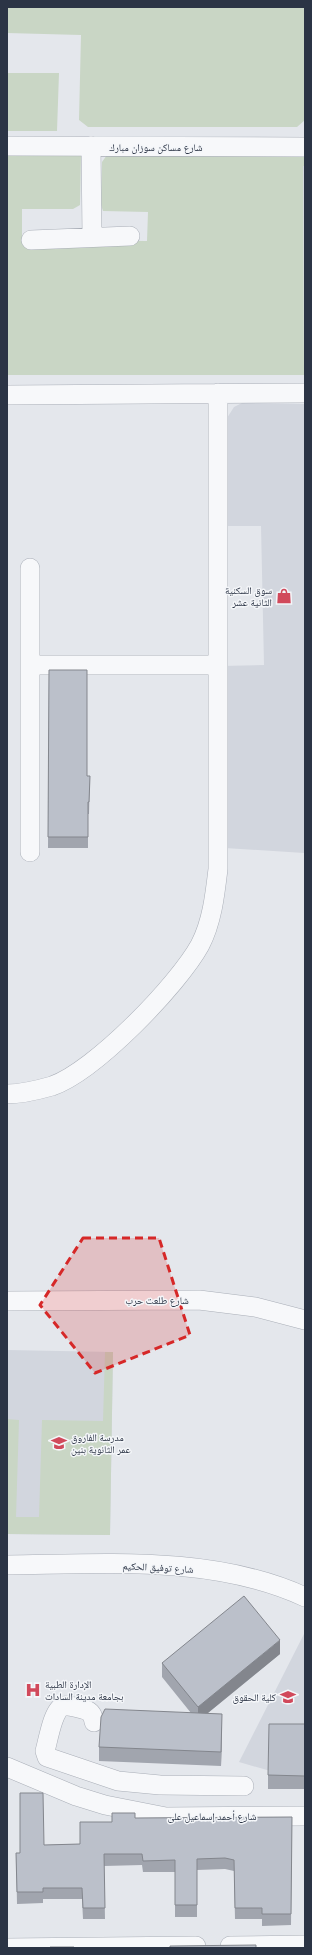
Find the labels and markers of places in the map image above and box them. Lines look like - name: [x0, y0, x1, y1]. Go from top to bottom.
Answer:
- place label: سوق السكنية الثانية عشر: [225, 583, 272, 609]
- shop icon: سوق السكنية الثانية عشر: [275, 587, 293, 605]
- place label: مدرسة الفاروق عمر الثانوية بنين: [71, 1430, 131, 1456]
- school or university icon: مدرسة الفاروق عمر الثانوية بنين: [50, 1434, 68, 1452]
- place label: الإدارة الطبية بجامعة مدينة السادات: [45, 1677, 124, 1703]
- hospital icon: الإدارة الطبية بجامعة مدينة السادات: [24, 1681, 42, 1699]
- school or university icon: كلية الحقوق: [279, 1688, 297, 1706]
- place label: كلية الحقوق: [233, 1690, 276, 1704]

